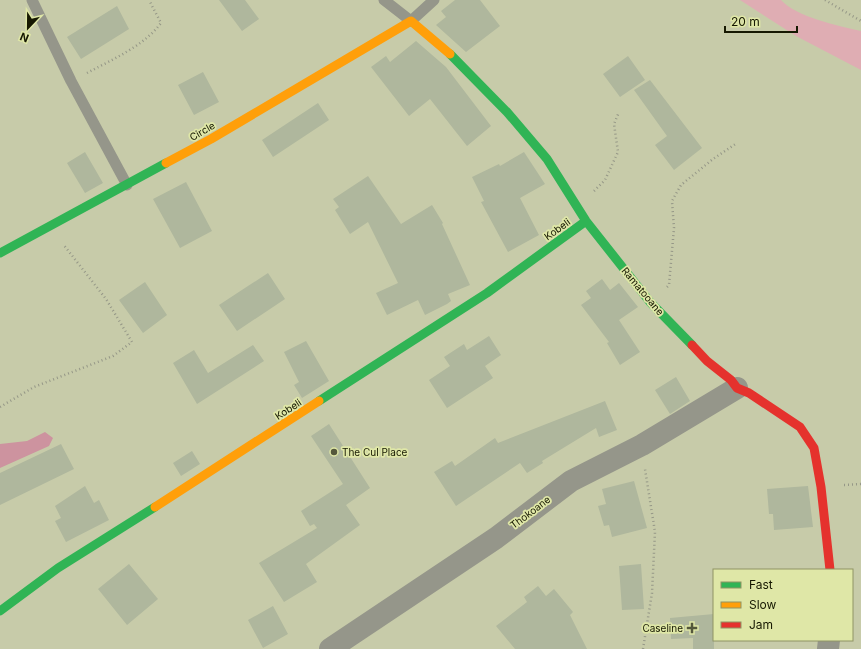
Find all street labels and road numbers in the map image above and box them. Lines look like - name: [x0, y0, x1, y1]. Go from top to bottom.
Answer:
- street label: Circle: [187, 119, 217, 143]
- street label: Kobeli: [542, 216, 572, 242]
- street label: Ramatooane: [619, 265, 667, 318]
- street label: Kobeli: [273, 396, 303, 422]
- street label: Thokoane: [508, 493, 553, 531]

